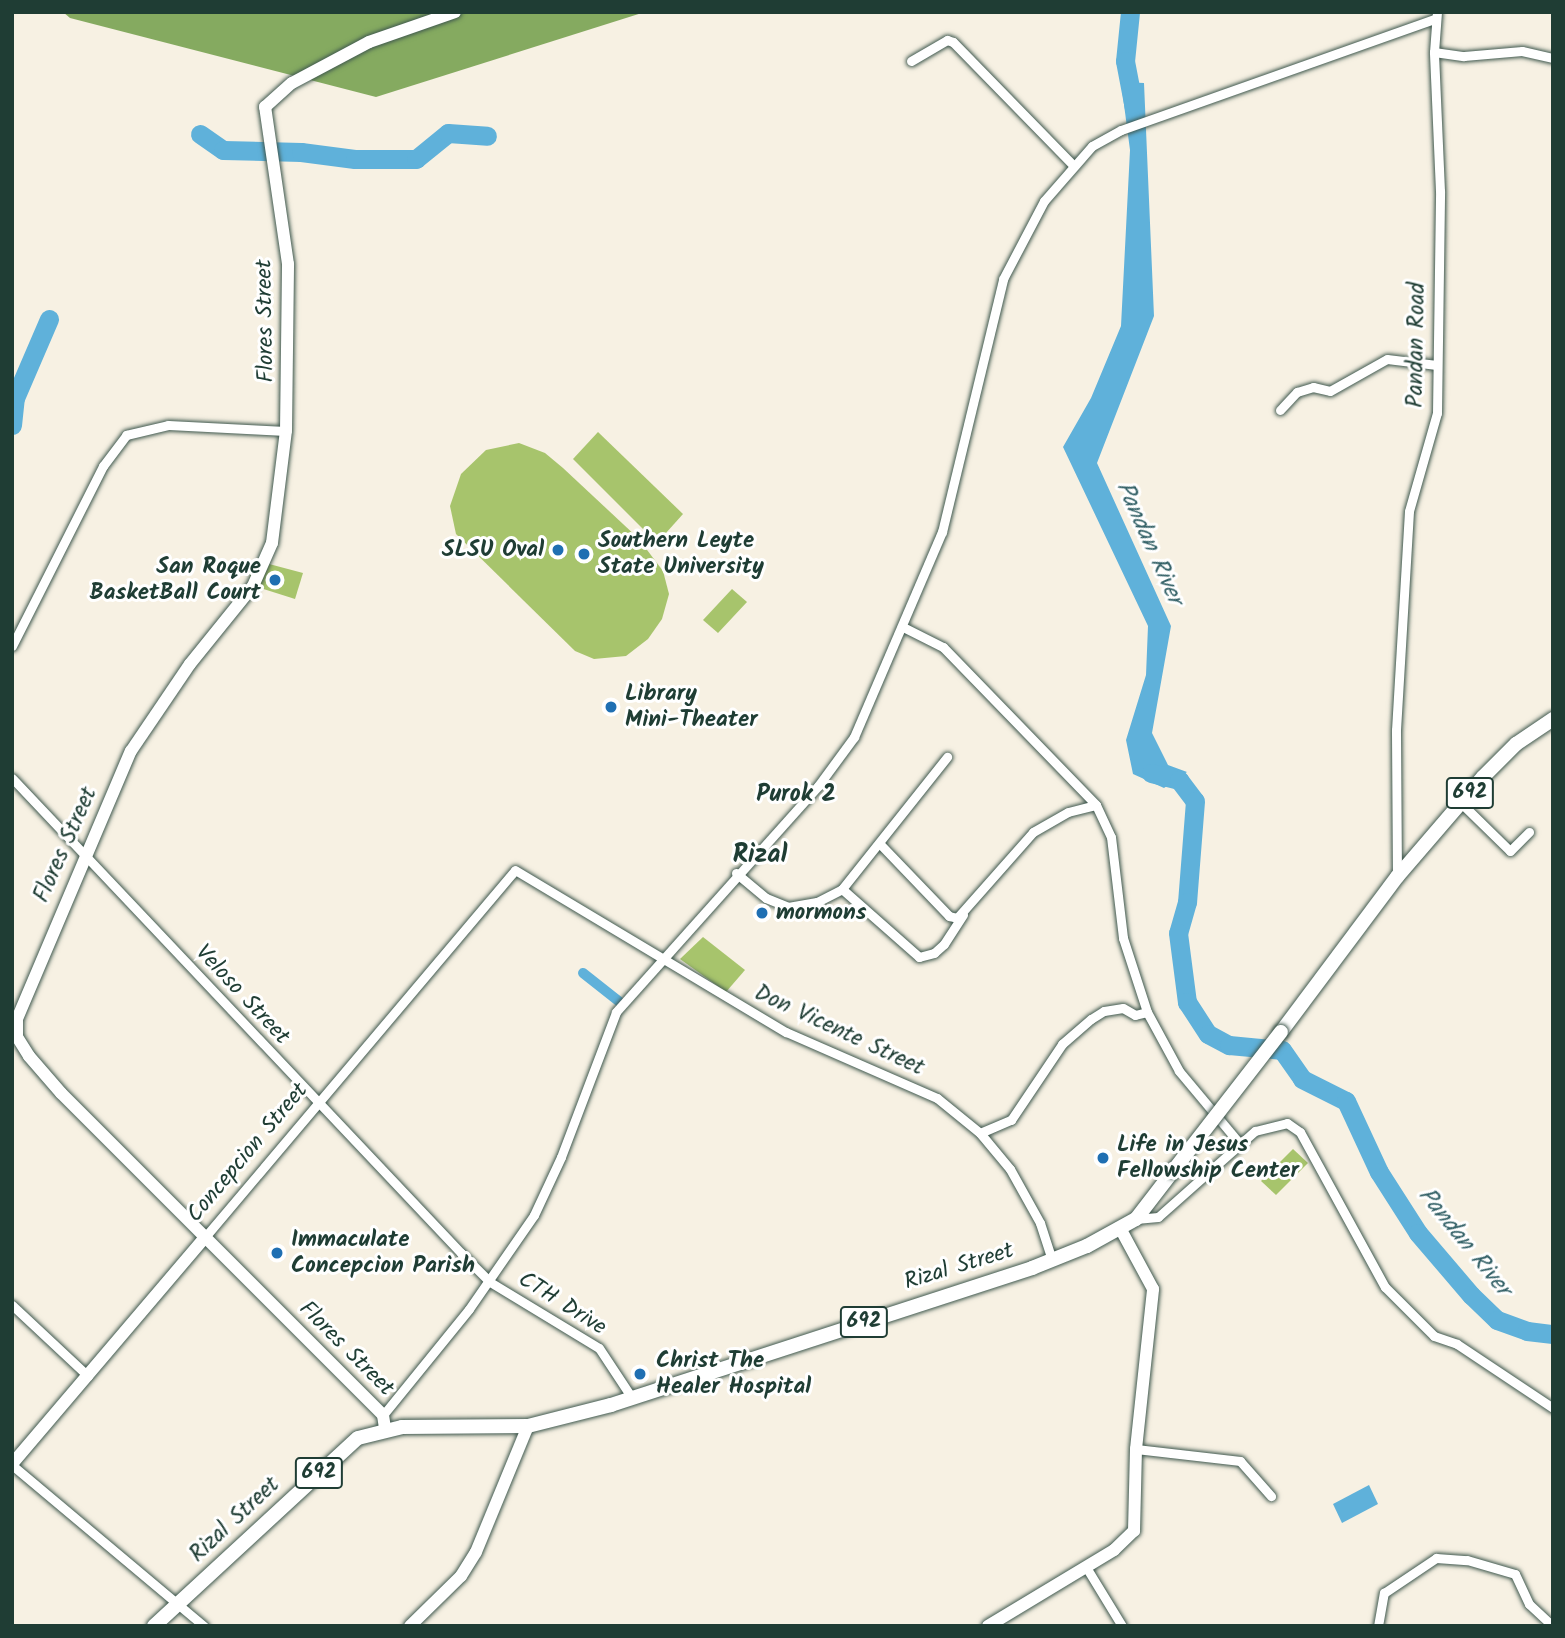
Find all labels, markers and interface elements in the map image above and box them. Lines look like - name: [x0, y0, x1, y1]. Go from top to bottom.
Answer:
- street label: Flores Street: [251, 259, 281, 383]
- street label: Pandan Road: [1402, 282, 1432, 408]
- water label: Pandan River: [1109, 477, 1189, 609]
- place label: Southern Leyte State University: [598, 527, 764, 581]
- place label: SLSU Oval: [442, 536, 544, 564]
- marker: SLSU Oval: [550, 542, 566, 558]
- marker: Southern Leyte State University: [576, 546, 592, 562]
- place label: San Roque BasketBall Court: [90, 553, 261, 607]
- marker: San Roque BasketBall Court: [267, 572, 283, 588]
- place label: Library Mini-Theater: [625, 680, 758, 734]
- marker: Library Mini-Theater: [603, 699, 619, 715]
- road number: 692: [1446, 776, 1494, 810]
- district label: Purok 2: [756, 781, 836, 809]
- street label: Flores Street: [28, 783, 104, 907]
- district label: Rizal: [732, 840, 788, 872]
- place label: mormons: [776, 899, 866, 927]
- marker: mormons: [754, 905, 770, 921]
- street label: Veloso Street: [189, 939, 295, 1051]
- street label: Don Vicente Street: [750, 980, 928, 1082]
- street label: Concepcion Street: [182, 1077, 314, 1229]
- place label: Life in Jesus Fellowship Center: [1117, 1131, 1299, 1185]
- marker: Life in Jesus Fellowship Center: [1095, 1150, 1111, 1166]
- water label: Pandan River: [1411, 1182, 1517, 1302]
- place label: Immaculate Concepcion Parish: [291, 1226, 475, 1280]
- street label: Rizal Street: [901, 1237, 1017, 1297]
- marker: Immaculate Concepcion Parish: [269, 1245, 285, 1261]
- street label: CTH Drive: [513, 1266, 611, 1342]
- street label: Flores Street: [293, 1296, 399, 1402]
- road number: 692: [840, 1304, 888, 1340]
- place label: Christ The Healer Hospital: [656, 1347, 811, 1401]
- marker: Christ The Healer Hospital: [630, 1364, 650, 1384]
- road number: 692: [294, 1456, 344, 1490]
- street label: Rizal Street: [184, 1471, 286, 1569]

